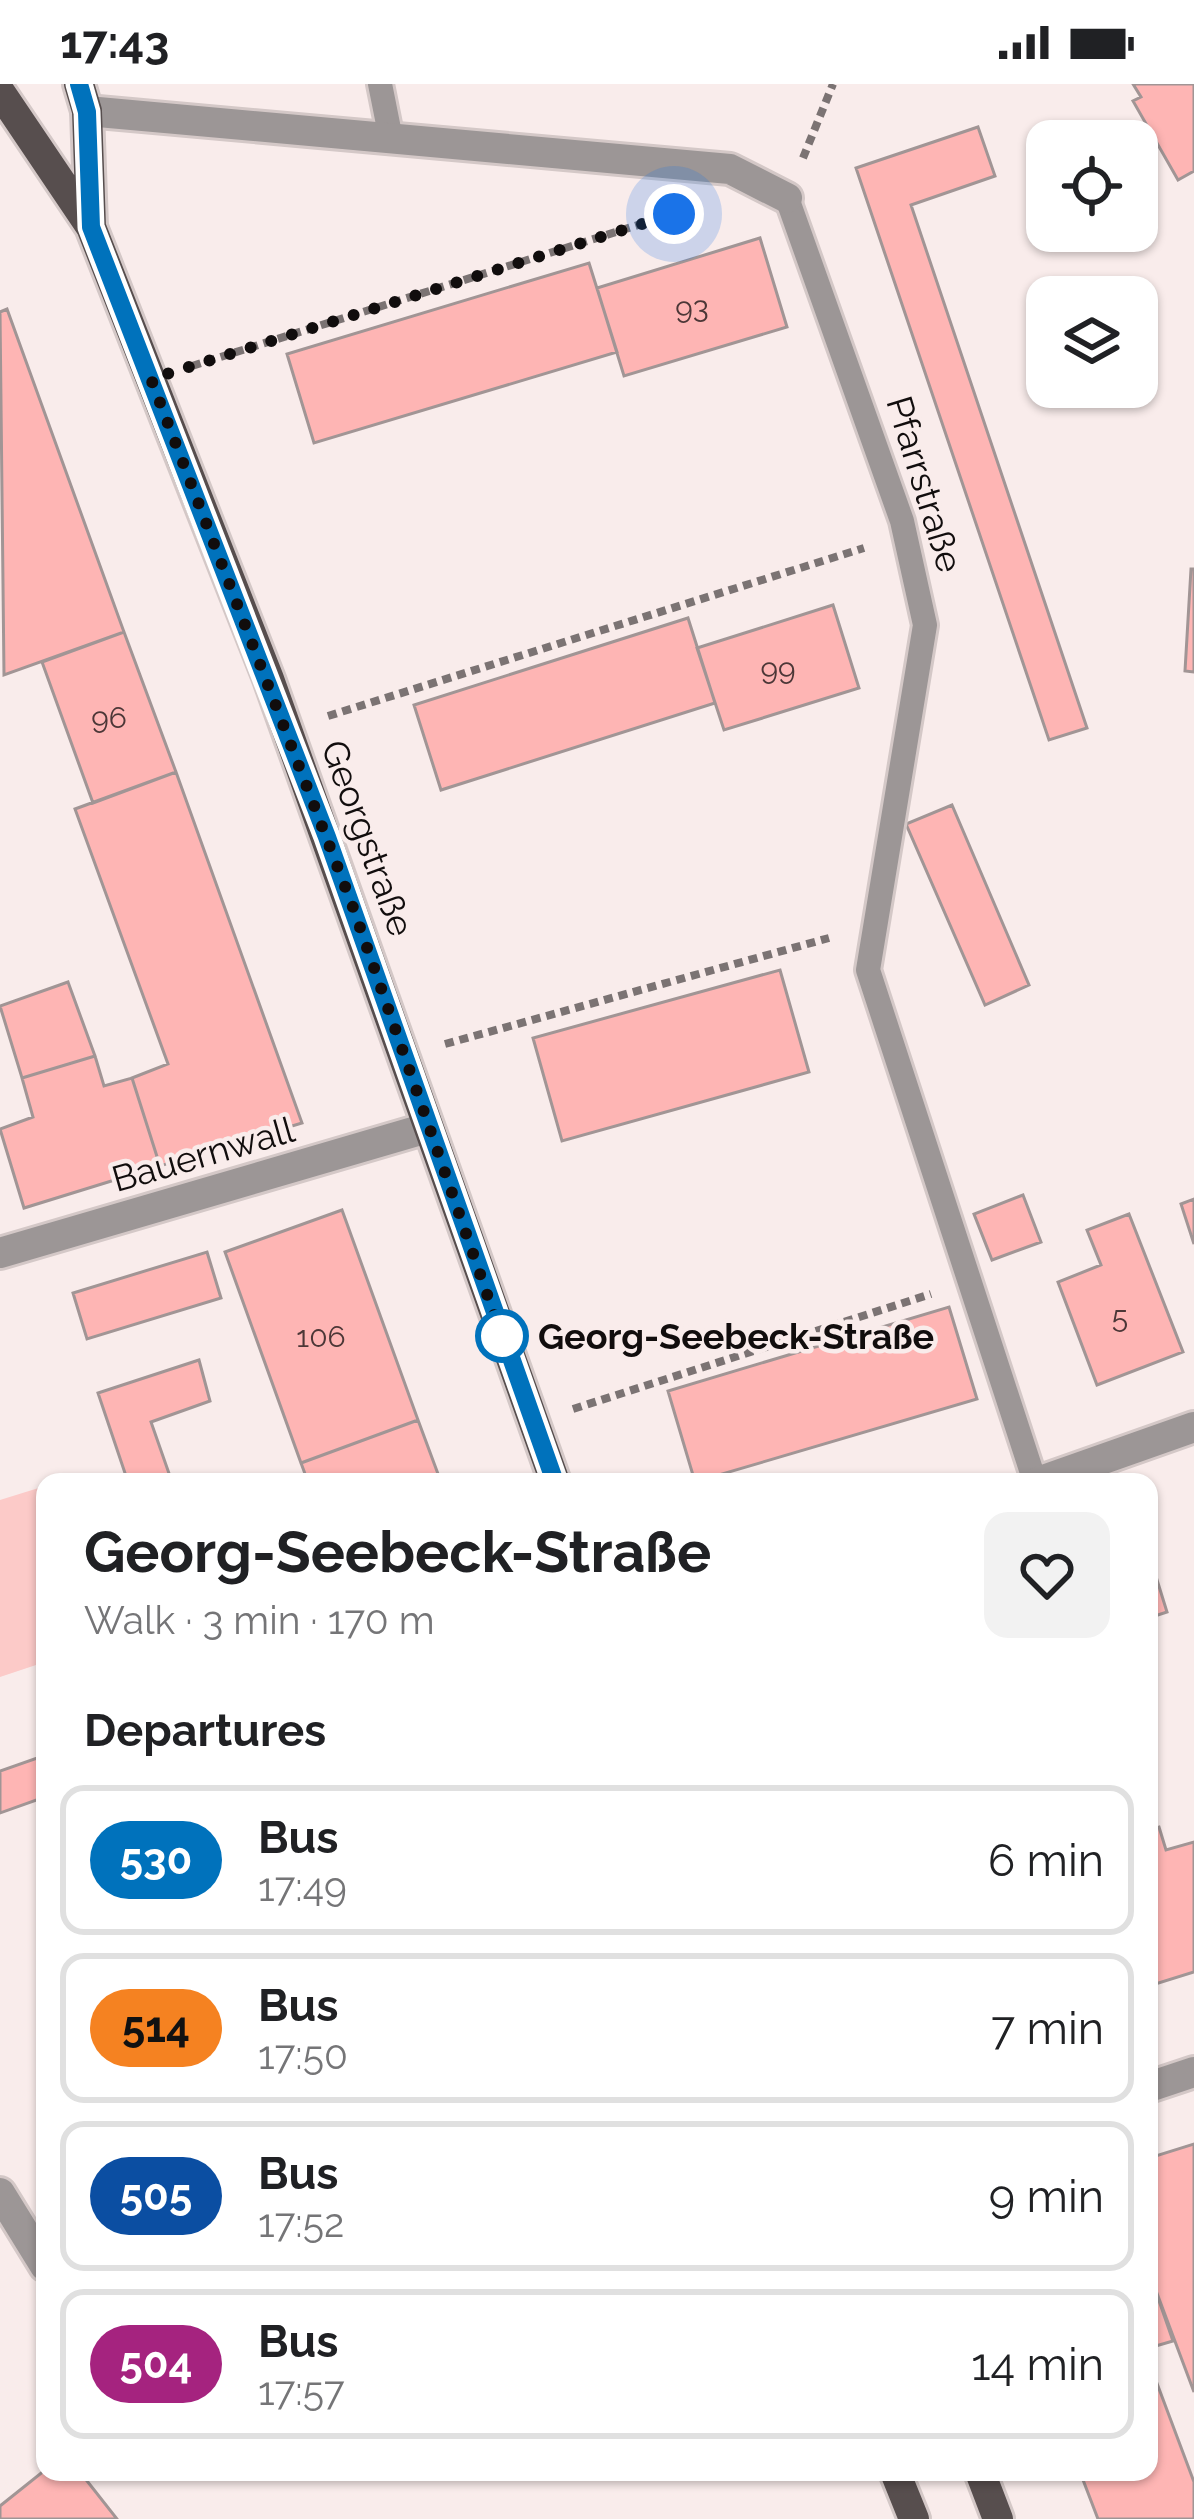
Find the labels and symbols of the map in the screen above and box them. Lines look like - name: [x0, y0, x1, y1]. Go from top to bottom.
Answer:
- your location: [644, 184, 704, 244]
- house number: 93: [675, 290, 709, 325]
- street label: Pfarrstraße: [878, 391, 972, 577]
- house number: 99: [760, 651, 796, 686]
- house number: 96: [91, 700, 127, 735]
- street label: Georgstraße: [313, 734, 423, 942]
- street label: Bauernwall: [107, 1108, 299, 1200]
- house number: 5: [1112, 1300, 1128, 1335]
- marker: Georg-Seebeck-Straße: [477, 1311, 527, 1361]
- place label: Georg-Seebeck-Straße: [538, 1315, 934, 1357]
- house number: 106: [296, 1319, 346, 1354]

